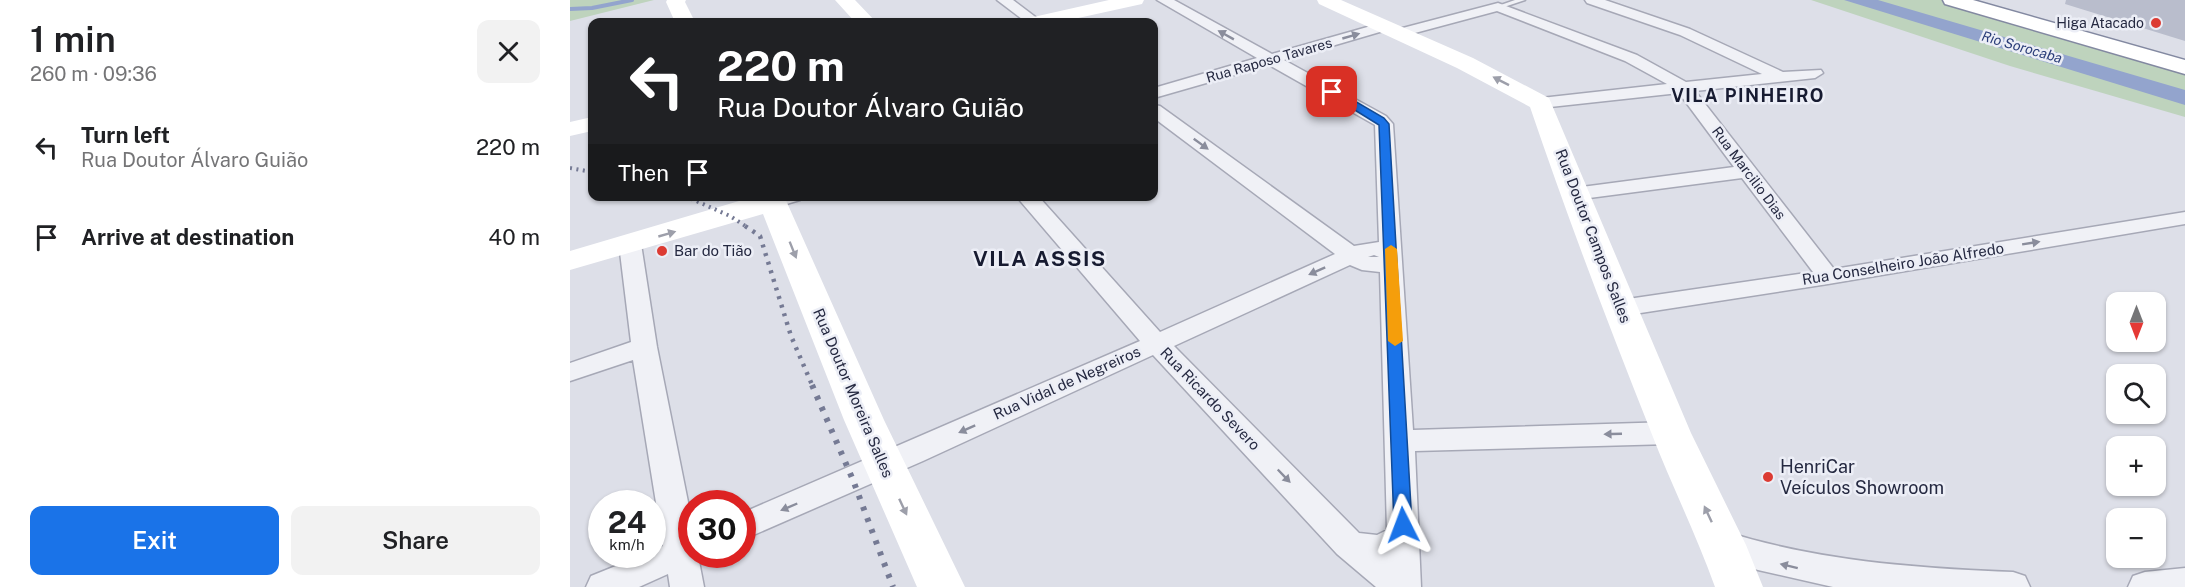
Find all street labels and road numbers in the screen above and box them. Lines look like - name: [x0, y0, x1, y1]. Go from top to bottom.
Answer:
- street label: Rua Raposo Tavares: [1204, 34, 1334, 86]
- street label: Rua Marcilio Dias: [1709, 123, 1789, 223]
- street label: Rua Doutor Campos Salles: [1552, 147, 1635, 325]
- street label: Rua Conselheiro João Alfredo: [1801, 239, 2005, 288]
- street label: Rua Doutor Moreira Salles: [810, 306, 897, 480]
- street label: Rua Vidal de Negreiros: [991, 342, 1143, 423]
- street label: Rua Ricardo Severo: [1157, 344, 1264, 453]

